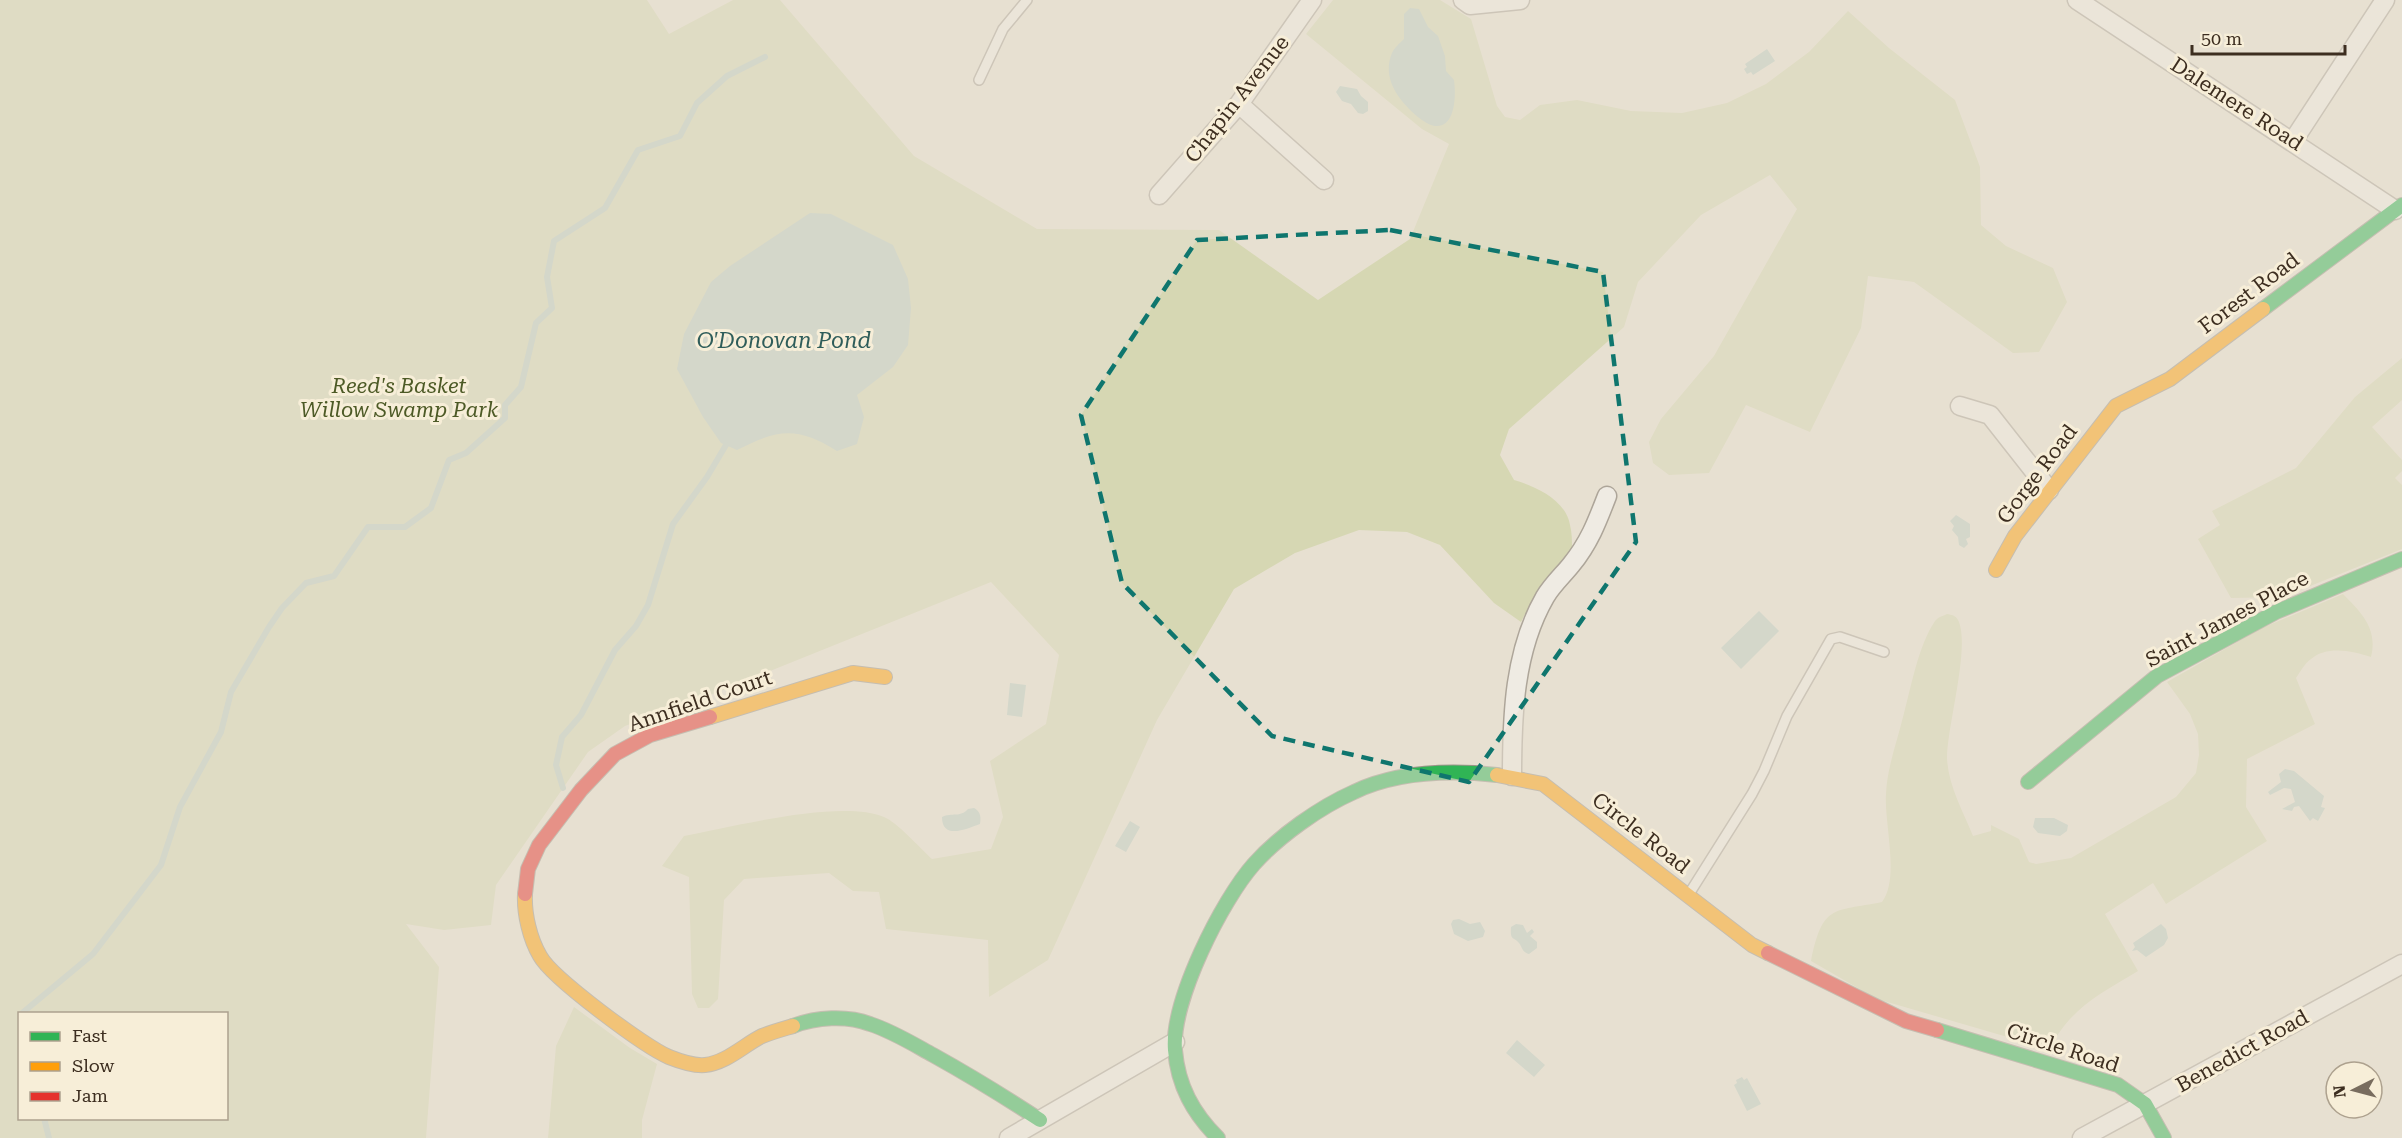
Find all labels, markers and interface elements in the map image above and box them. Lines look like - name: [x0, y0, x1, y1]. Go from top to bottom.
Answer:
- scale bar: [2192, 18, 2345, 56]
- text: 50 m: [2201, 28, 2242, 49]
- street label: Chapin Avenue: [1180, 31, 1294, 167]
- street label: Dalemere Road: [2166, 52, 2308, 156]
- street label: Forest Road: [2194, 247, 2304, 338]
- water label: O'Donovan Pond: [697, 328, 872, 353]
- park label: Reed's Basket Willow Swamp Park: [300, 374, 499, 422]
- street label: Gorge Road: [1992, 419, 2082, 528]
- street label: Saint James Place: [2141, 566, 2313, 672]
- street label: Annfield Court: [625, 665, 775, 737]
- street label: Circle Road: [1587, 788, 1695, 879]
- street label: Benedict Road: [2172, 1004, 2313, 1097]
- legend: [18, 1012, 228, 1120]
- street label: Circle Road: [2004, 1019, 2123, 1078]
- text: Fast: [72, 1025, 107, 1046]
- text: Slow: [72, 1055, 114, 1076]
- north arrow: [2324, 1060, 2384, 1120]
- text: N: [2329, 1084, 2350, 1099]
- text: Jam: [72, 1085, 108, 1106]

